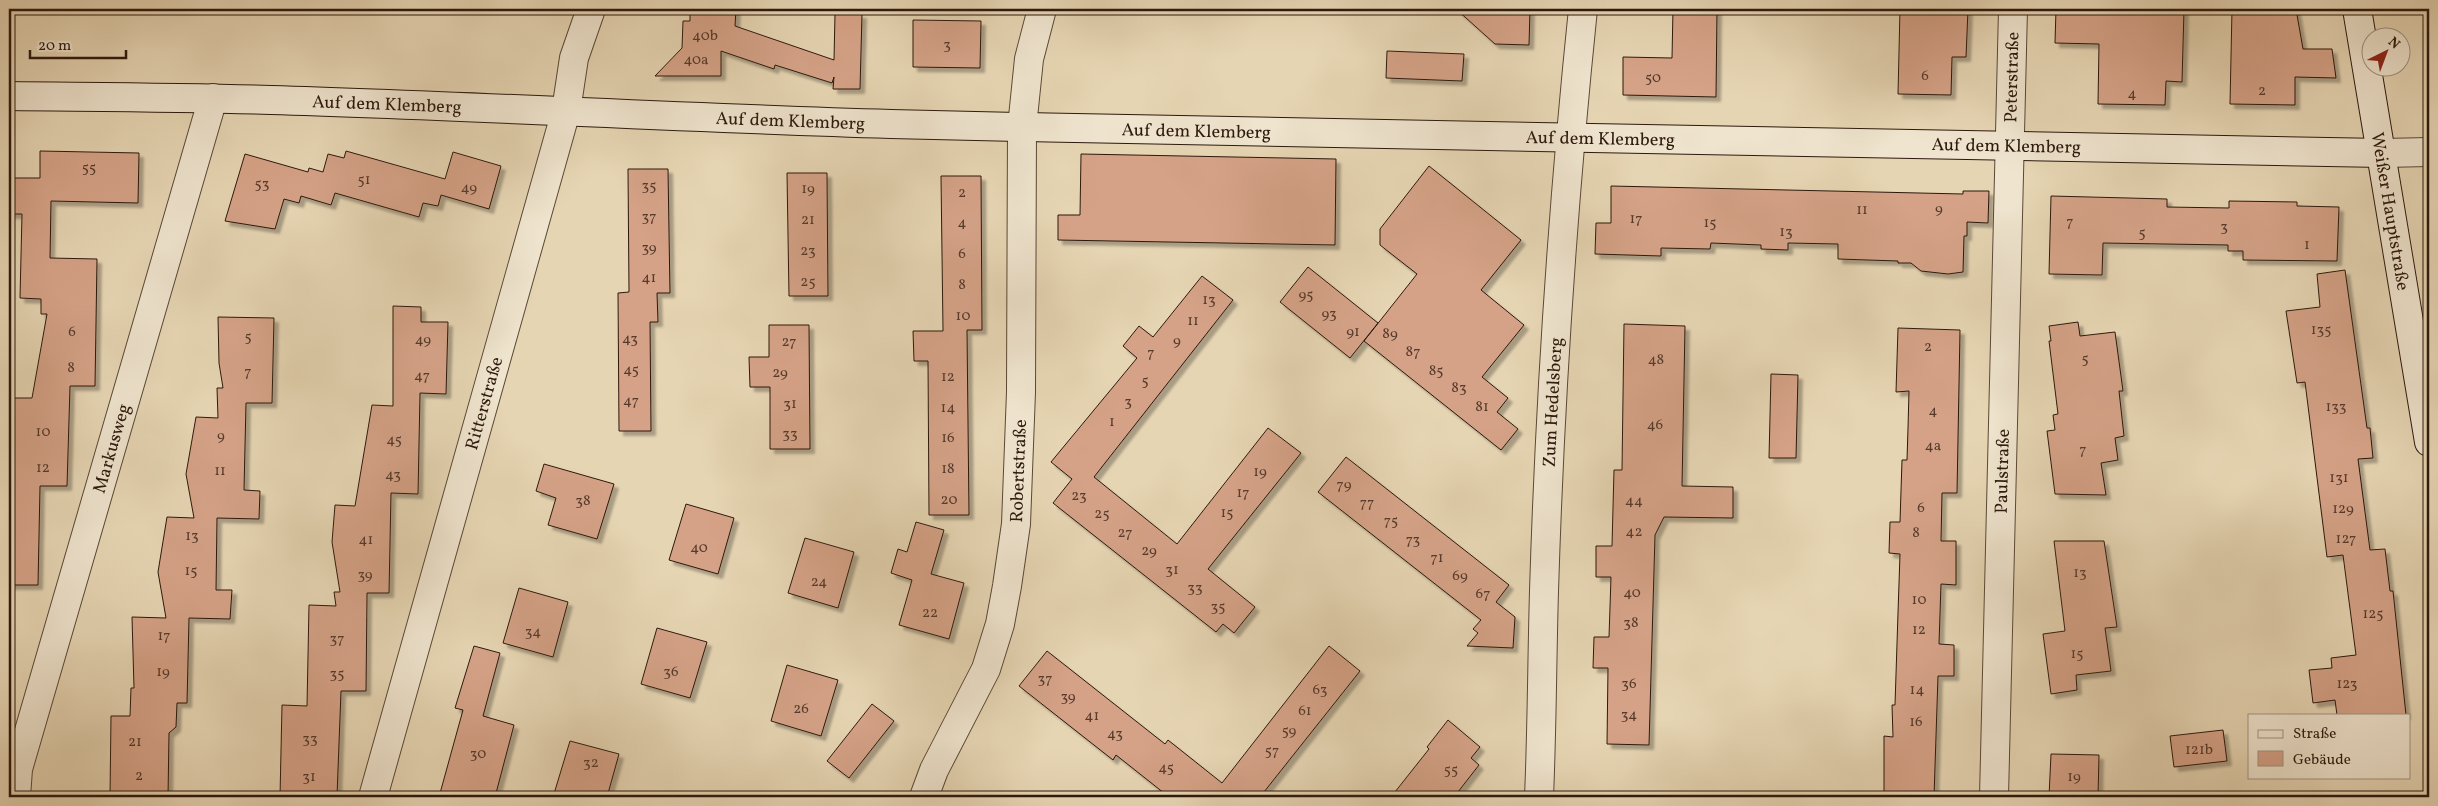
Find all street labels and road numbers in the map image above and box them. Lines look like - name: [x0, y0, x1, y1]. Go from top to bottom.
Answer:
- street label: Peterstraße: [1999, 32, 2026, 123]
- street label: Auf dem Klemberg: [312, 90, 462, 121]
- street label: Auf dem Klemberg: [715, 107, 866, 137]
- street label: Auf dem Klemberg: [1121, 118, 1271, 146]
- street label: Auf dem Klemberg: [1525, 126, 1675, 154]
- street label: Weißer Hauptstraße: [2364, 130, 2415, 293]
- street label: Auf dem Klemberg: [1931, 133, 2081, 161]
- street label: Zum Hedelsberg: [1538, 337, 1570, 468]
- street label: Ritterstraße: [460, 354, 510, 453]
- street label: Markusweg: [88, 401, 137, 496]
- street label: Robertstraße: [1005, 419, 1034, 523]
- street label: Paulstraße: [1990, 428, 2017, 514]

